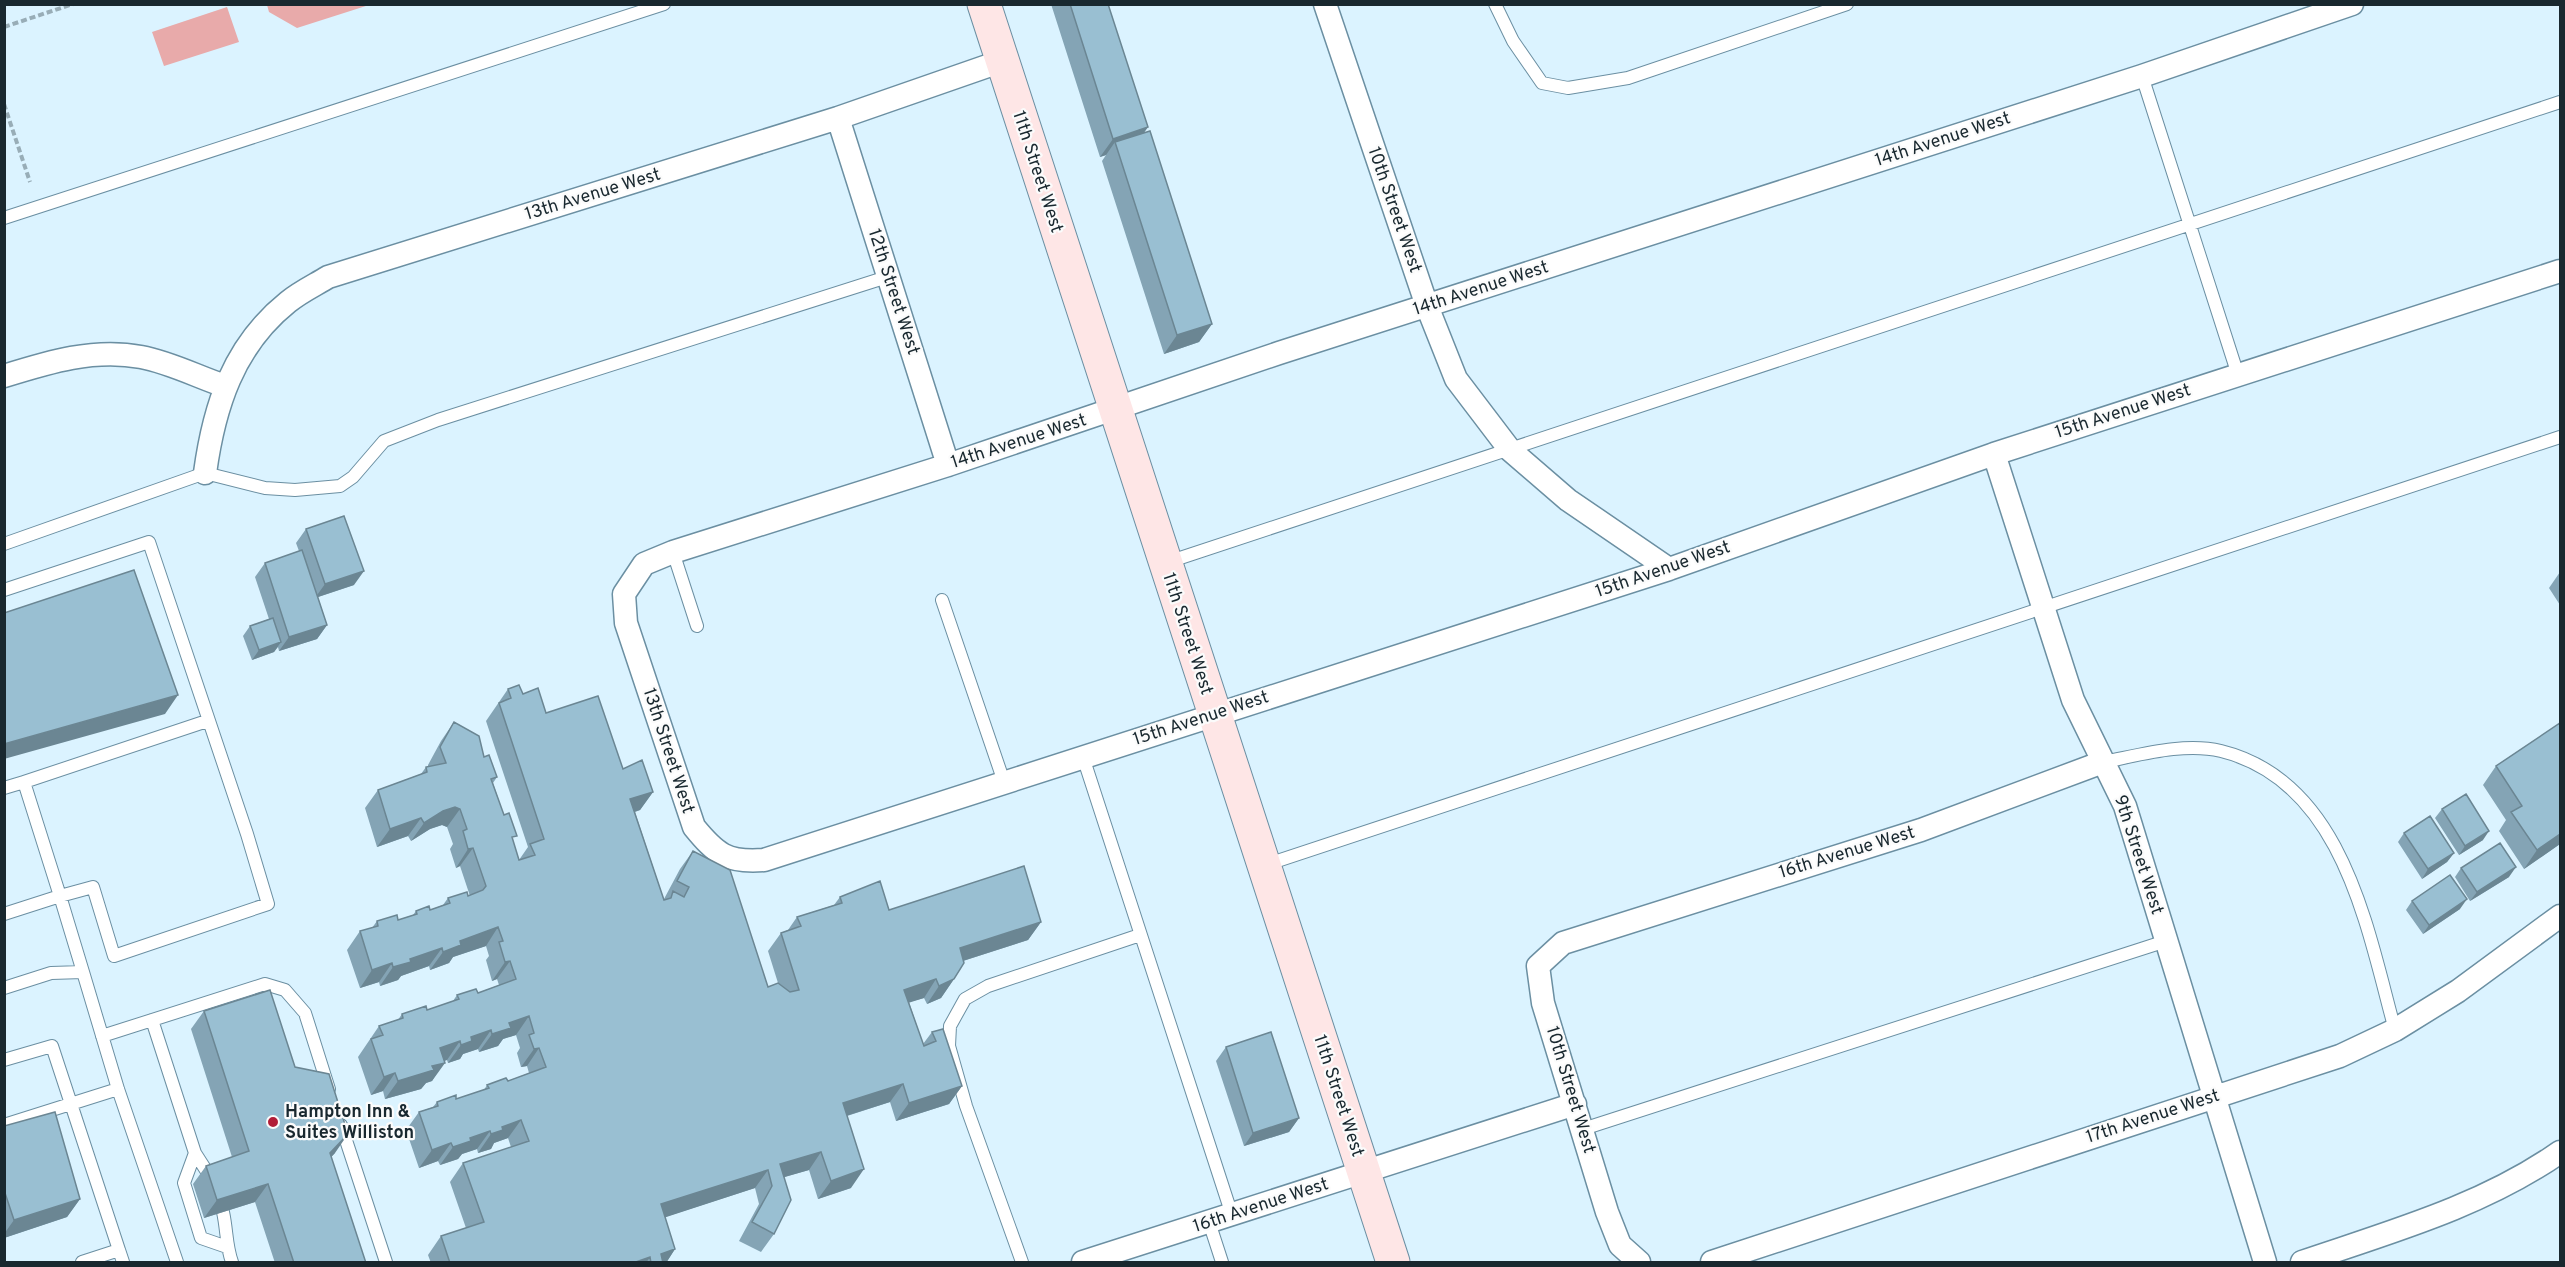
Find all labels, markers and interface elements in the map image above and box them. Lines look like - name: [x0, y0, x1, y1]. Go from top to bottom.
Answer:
- street label: 14th Avenue West: [1872, 107, 2014, 173]
- street label: 11th Street West: [1006, 108, 1068, 236]
- street label: 10th Street West: [1362, 144, 1426, 276]
- street label: 13th Avenue West: [522, 163, 664, 227]
- street label: 12th Street West: [862, 226, 924, 358]
- street label: 14th Avenue West: [1410, 256, 1552, 322]
- street label: 15th Avenue West: [2052, 379, 2194, 445]
- street label: 14th Avenue West: [948, 409, 1090, 475]
- street label: 15th Avenue West: [1592, 536, 1734, 604]
- street label: 11th Street West: [1156, 570, 1218, 698]
- street label: 13th Street West: [637, 685, 699, 817]
- street label: 15th Avenue West: [1130, 686, 1272, 752]
- street label: 9th Street West: [2108, 792, 2168, 918]
- street label: 16th Avenue West: [1776, 821, 1918, 885]
- street label: 10th Street West: [1540, 1024, 1600, 1156]
- street label: 11th Street West: [1307, 1032, 1369, 1160]
- street label: 17th Avenue West: [2083, 1085, 2223, 1149]
- place label: Hampton Inn & Suites Williston: [285, 1101, 414, 1145]
- marker: Hampton Inn & Suites Williston: [266, 1115, 280, 1129]
- street label: 16th Avenue West: [1190, 1173, 1332, 1239]

